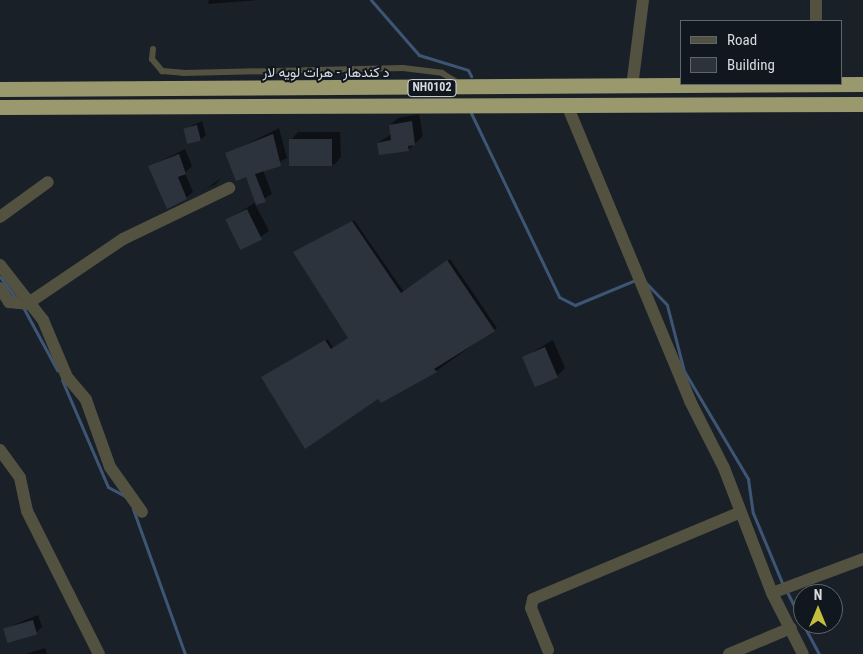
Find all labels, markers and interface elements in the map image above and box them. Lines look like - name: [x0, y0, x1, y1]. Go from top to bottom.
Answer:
- legend: [680, 20, 843, 85]
- text: Road: [727, 31, 757, 49]
- text: Building: [727, 56, 775, 74]
- street label: د کندهار - هرات لويه لار: [262, 64, 390, 80]
- road number: NH0102: [407, 78, 457, 98]
- north arrow: [793, 584, 843, 634]
- text: N: [814, 587, 822, 603]

